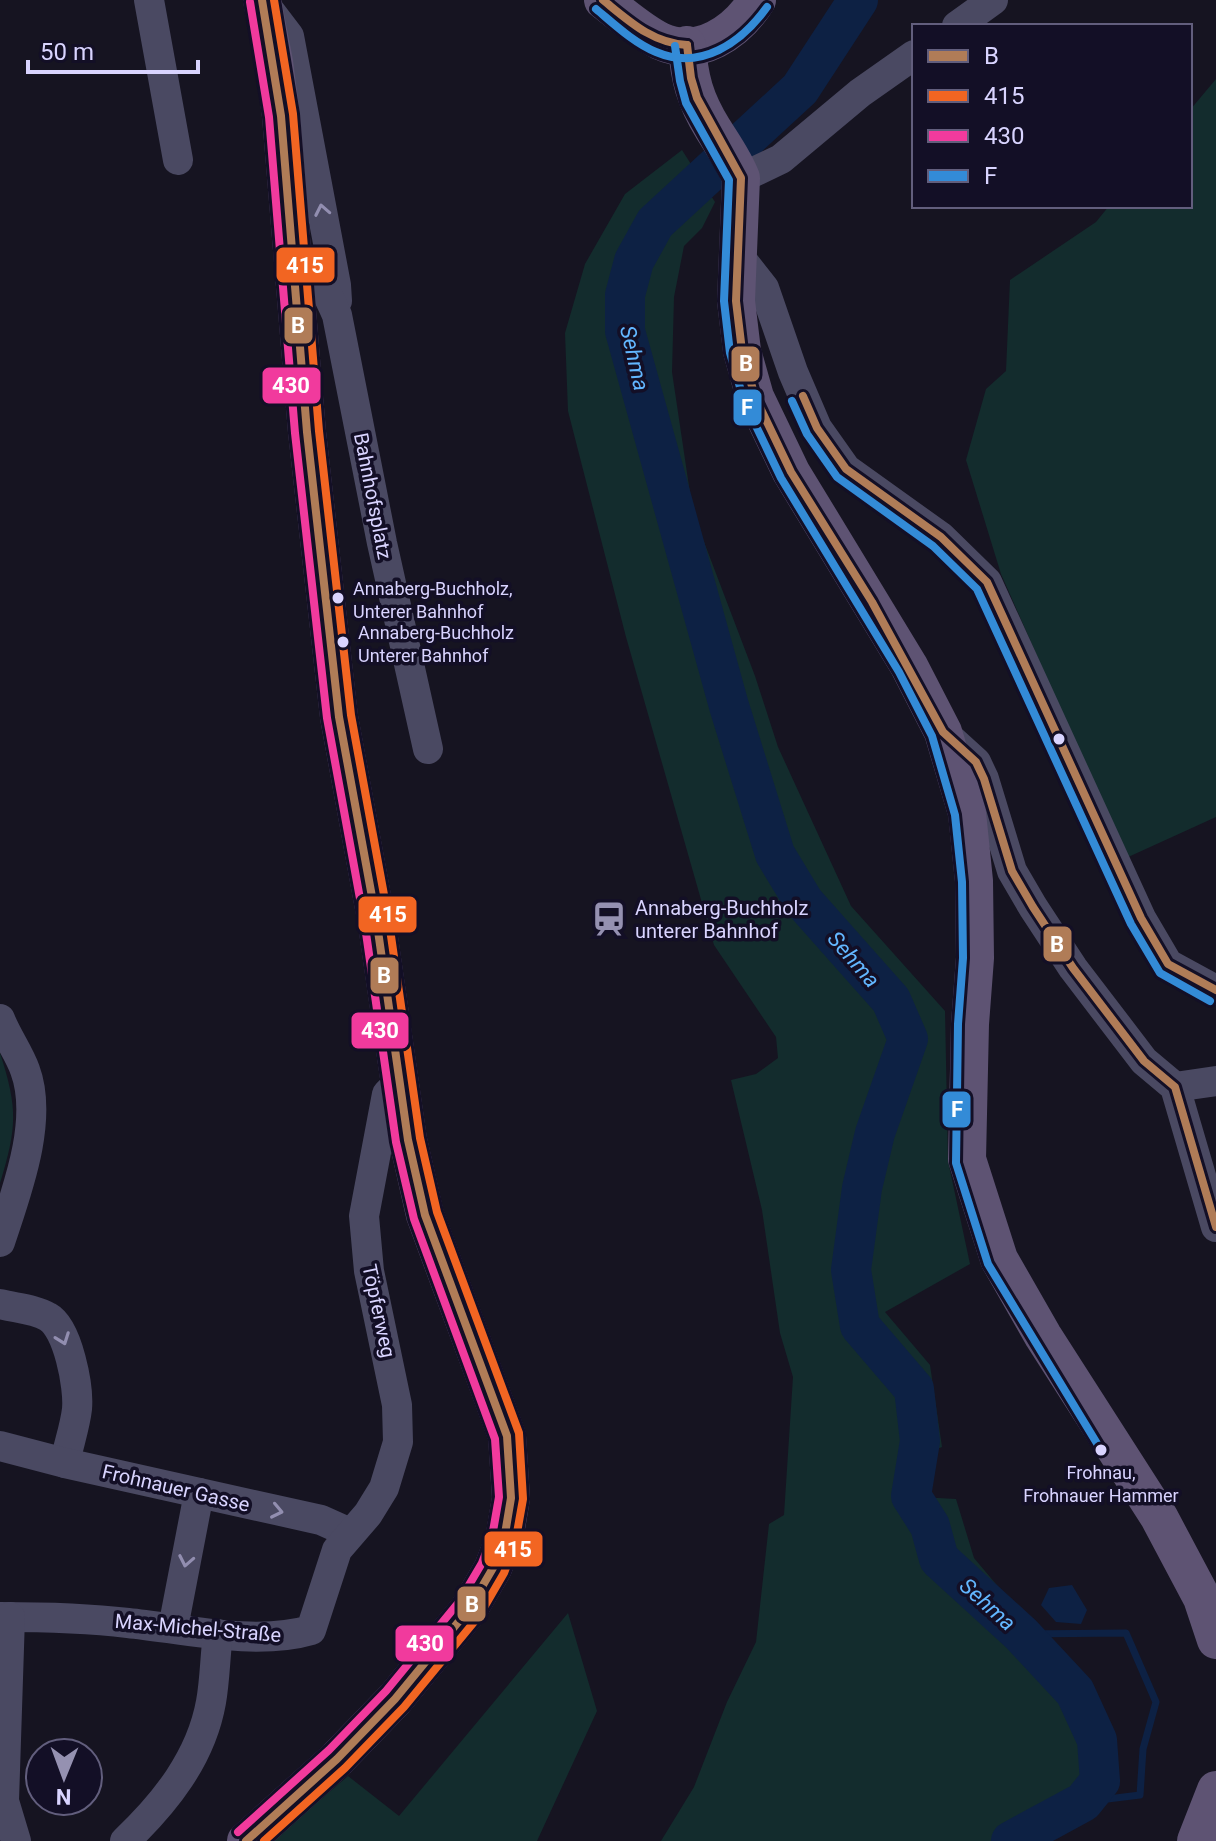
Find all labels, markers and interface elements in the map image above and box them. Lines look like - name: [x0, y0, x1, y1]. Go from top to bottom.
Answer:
- scale bar: [28, 24, 198, 74]
- legend: [912, 24, 1192, 208]
- text: 50 m: [40, 38, 94, 66]
- text: B: [984, 42, 999, 70]
- text: 415: [984, 82, 1024, 110]
- text: 430: [984, 122, 1024, 150]
- text: F: [984, 162, 997, 190]
- one-way arrow: [315, 203, 332, 217]
- line badge: 415: [275, 246, 336, 284]
- text: 415: [286, 253, 324, 278]
- line badge: B: [283, 306, 314, 345]
- text: B: [291, 313, 305, 338]
- water label: Sehma: [615, 323, 654, 393]
- line badge: B: [730, 345, 761, 383]
- text: B: [739, 351, 753, 376]
- line badge: 430: [261, 366, 322, 405]
- text: 430: [272, 373, 310, 398]
- line badge: F: [732, 388, 763, 427]
- text: F: [741, 395, 753, 420]
- street label: Bahnhofsplatz: [349, 431, 397, 561]
- place label: Annaberg-Buchholz, Unterer Bahnhof: [353, 578, 513, 622]
- marker: Annaberg-Buchholz, Unterer Bahnhof: [330, 590, 346, 606]
- place label: Annaberg-Buchholz Unterer Bahnhof: [358, 622, 514, 666]
- marker: Annaberg-Buchholz Unterer Bahnhof: [335, 634, 351, 650]
- unlabelled marker: [1051, 731, 1067, 747]
- line badge: 415: [357, 895, 418, 934]
- place label: Annaberg-Buchholz unterer Bahnhof: [635, 896, 808, 943]
- station icon: Annaberg-Buchholz unterer Bahnhof: [590, 900, 628, 938]
- text: 415: [369, 902, 407, 927]
- line badge: B: [1042, 925, 1073, 963]
- water label: Sehma: [823, 926, 885, 992]
- text: B: [1050, 932, 1064, 957]
- line badge: B: [369, 956, 400, 995]
- text: B: [377, 963, 391, 988]
- line badge: 430: [350, 1011, 410, 1050]
- text: 430: [361, 1018, 399, 1043]
- line badge: F: [941, 1090, 972, 1129]
- text: F: [951, 1097, 963, 1122]
- street label: Töpferweg: [357, 1262, 401, 1360]
- one-way arrow: [53, 1331, 70, 1345]
- marker: Frohnau, Frohnauer Hammer: [1093, 1442, 1109, 1458]
- street label: Frohnauer Gasse: [100, 1459, 252, 1517]
- place label: Frohnau, Frohnauer Hammer: [1023, 1462, 1179, 1506]
- one-way arrow: [270, 1502, 284, 1519]
- line badge: 415: [483, 1530, 544, 1568]
- text: 415: [494, 1537, 532, 1562]
- one-way arrow: [178, 1554, 195, 1568]
- water label: Sehma: [955, 1573, 1021, 1636]
- line badge: B: [456, 1585, 487, 1623]
- text: B: [465, 1592, 479, 1617]
- street label: Max-Michel-Straße: [114, 1609, 282, 1647]
- line badge: 430: [394, 1624, 455, 1663]
- text: 430: [406, 1631, 444, 1656]
- north arrow: [24, 1737, 104, 1817]
- text: N: [56, 1784, 72, 1809]

